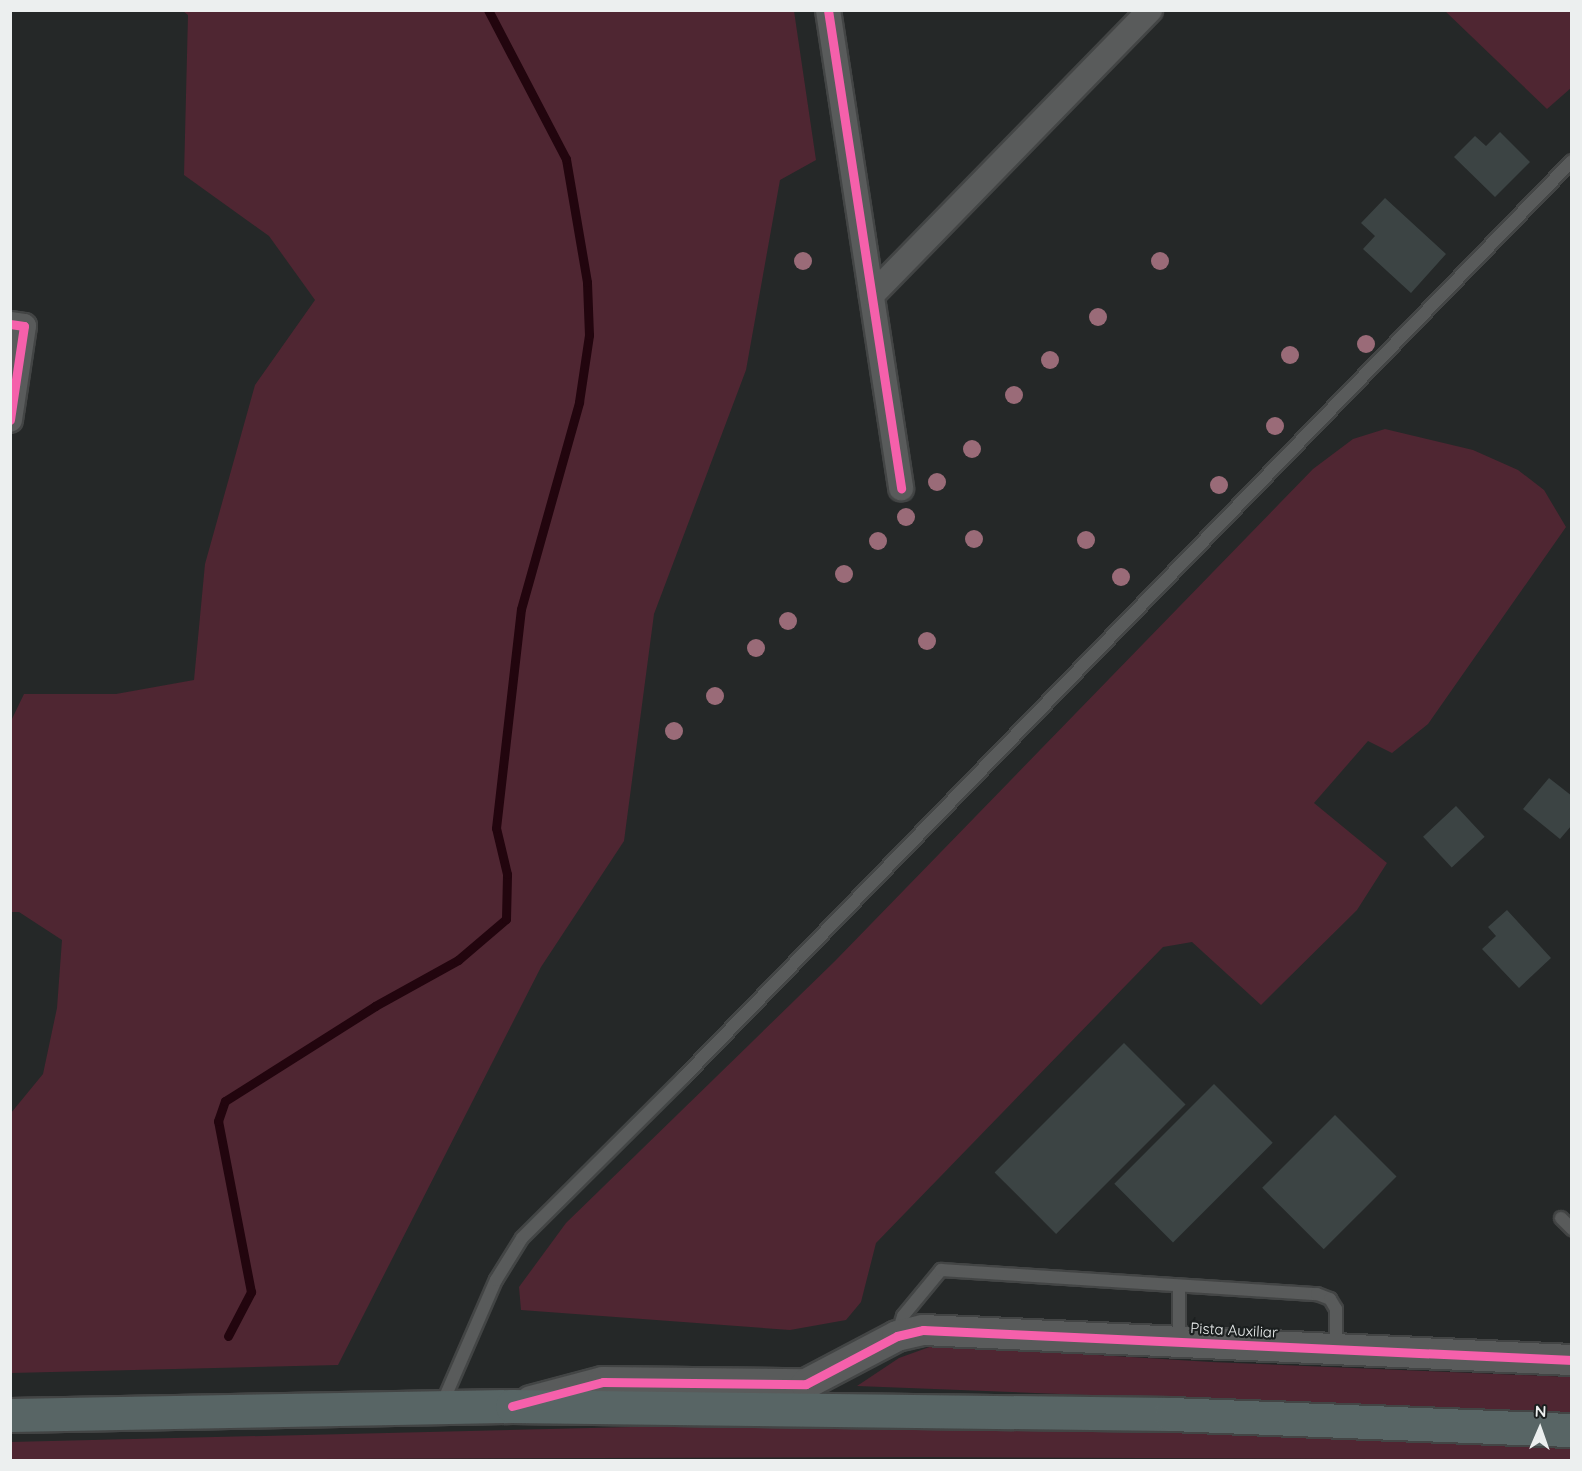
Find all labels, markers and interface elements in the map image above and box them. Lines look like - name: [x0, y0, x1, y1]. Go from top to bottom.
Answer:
- street label: Pista Auxiliar: [1190, 1319, 1278, 1341]
- north arrow: [1510, 1399, 1570, 1459]
- text: N: [1534, 1401, 1547, 1421]

